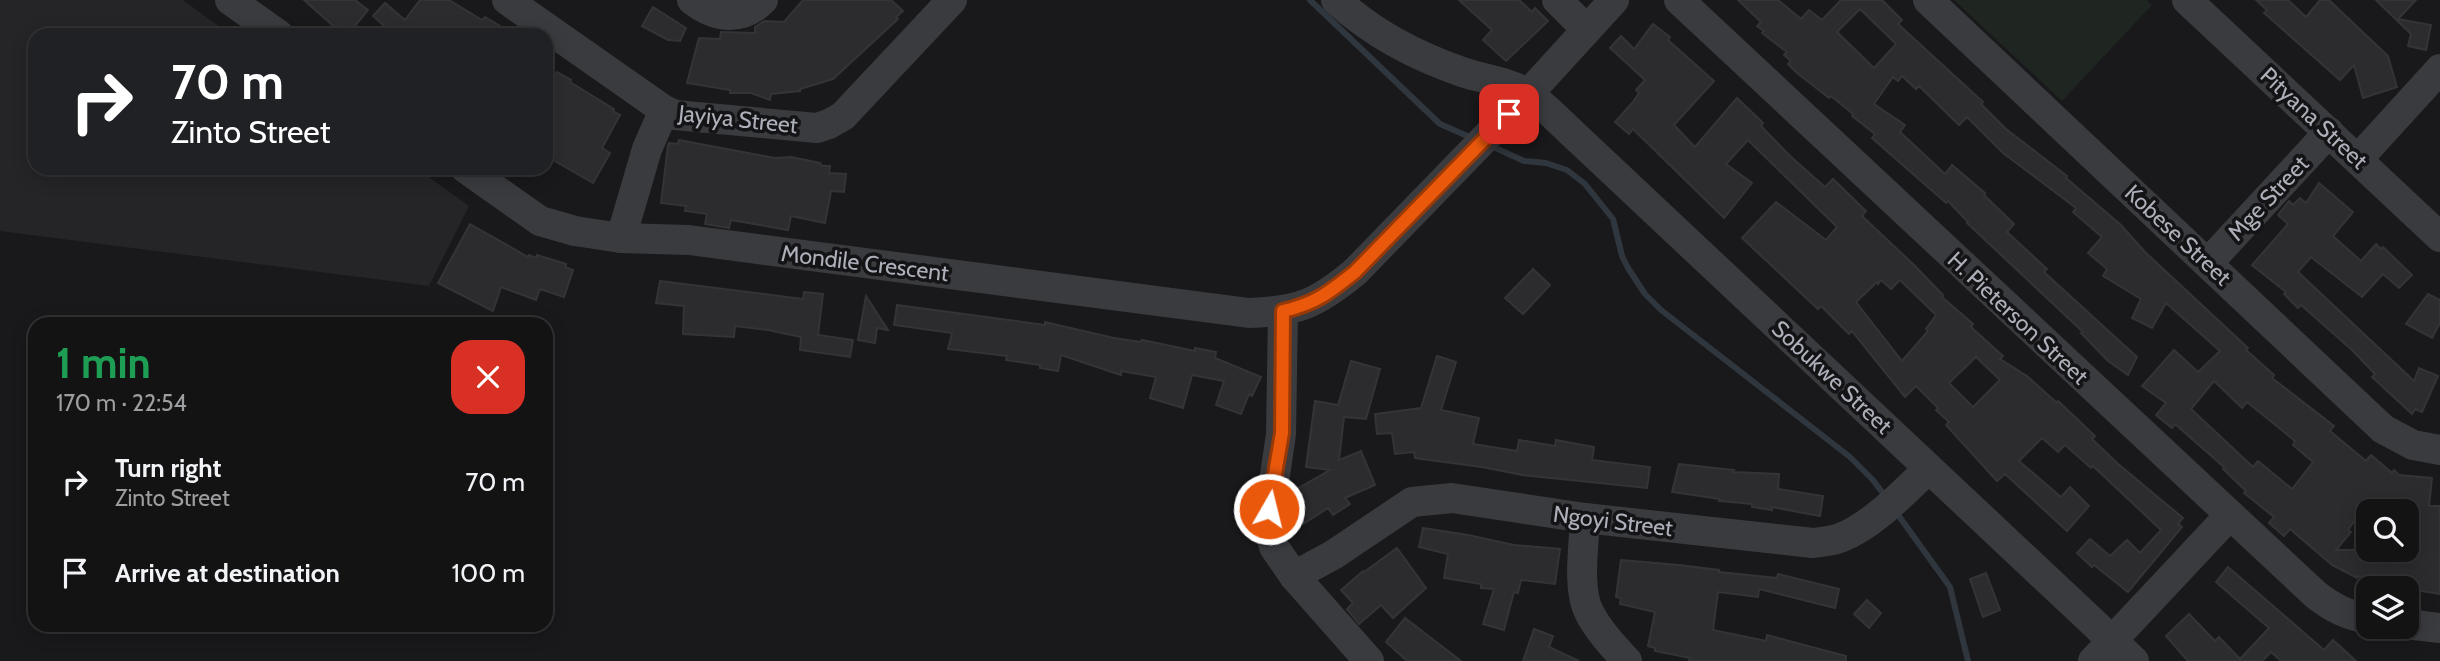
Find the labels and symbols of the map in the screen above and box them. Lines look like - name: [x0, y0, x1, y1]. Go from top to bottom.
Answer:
- street label: Pityana Street: [2255, 61, 2374, 175]
- pin: [1479, 84, 1539, 144]
- street label: Jayiya Street: [676, 99, 799, 139]
- street label: Mge Street: [2222, 150, 2315, 246]
- street label: Kobese Street: [2119, 179, 2237, 291]
- street label: Mondile Crescent: [780, 239, 951, 287]
- street label: H. Pieterson Street: [1942, 246, 2094, 390]
- street label: Sobukwe Street: [1766, 314, 1898, 440]
- position arrow: [1232, 472, 1306, 546]
- street label: Ngoyi Street: [1552, 500, 1675, 542]

